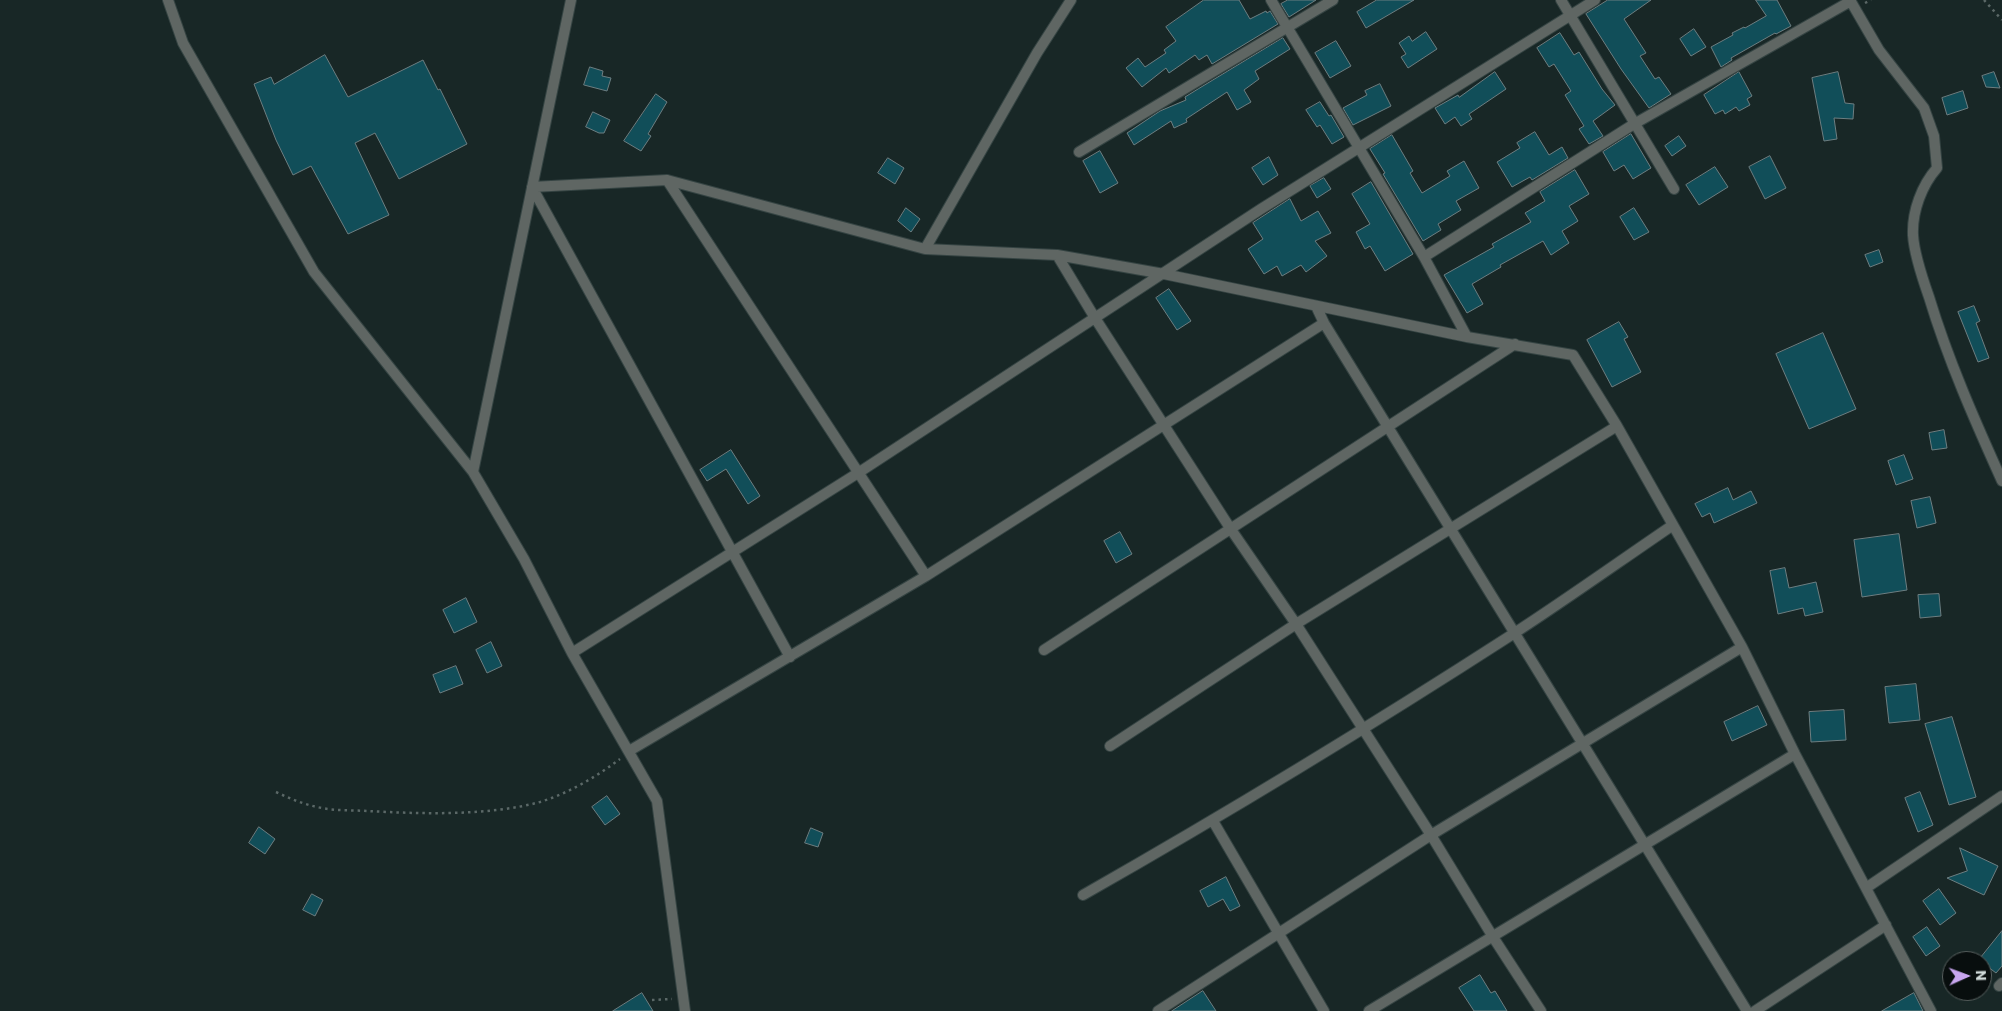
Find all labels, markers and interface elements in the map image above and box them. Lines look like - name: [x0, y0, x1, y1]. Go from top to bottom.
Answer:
- north arrow: [1942, 951, 1992, 1001]
- text: N: [1971, 970, 1991, 981]

